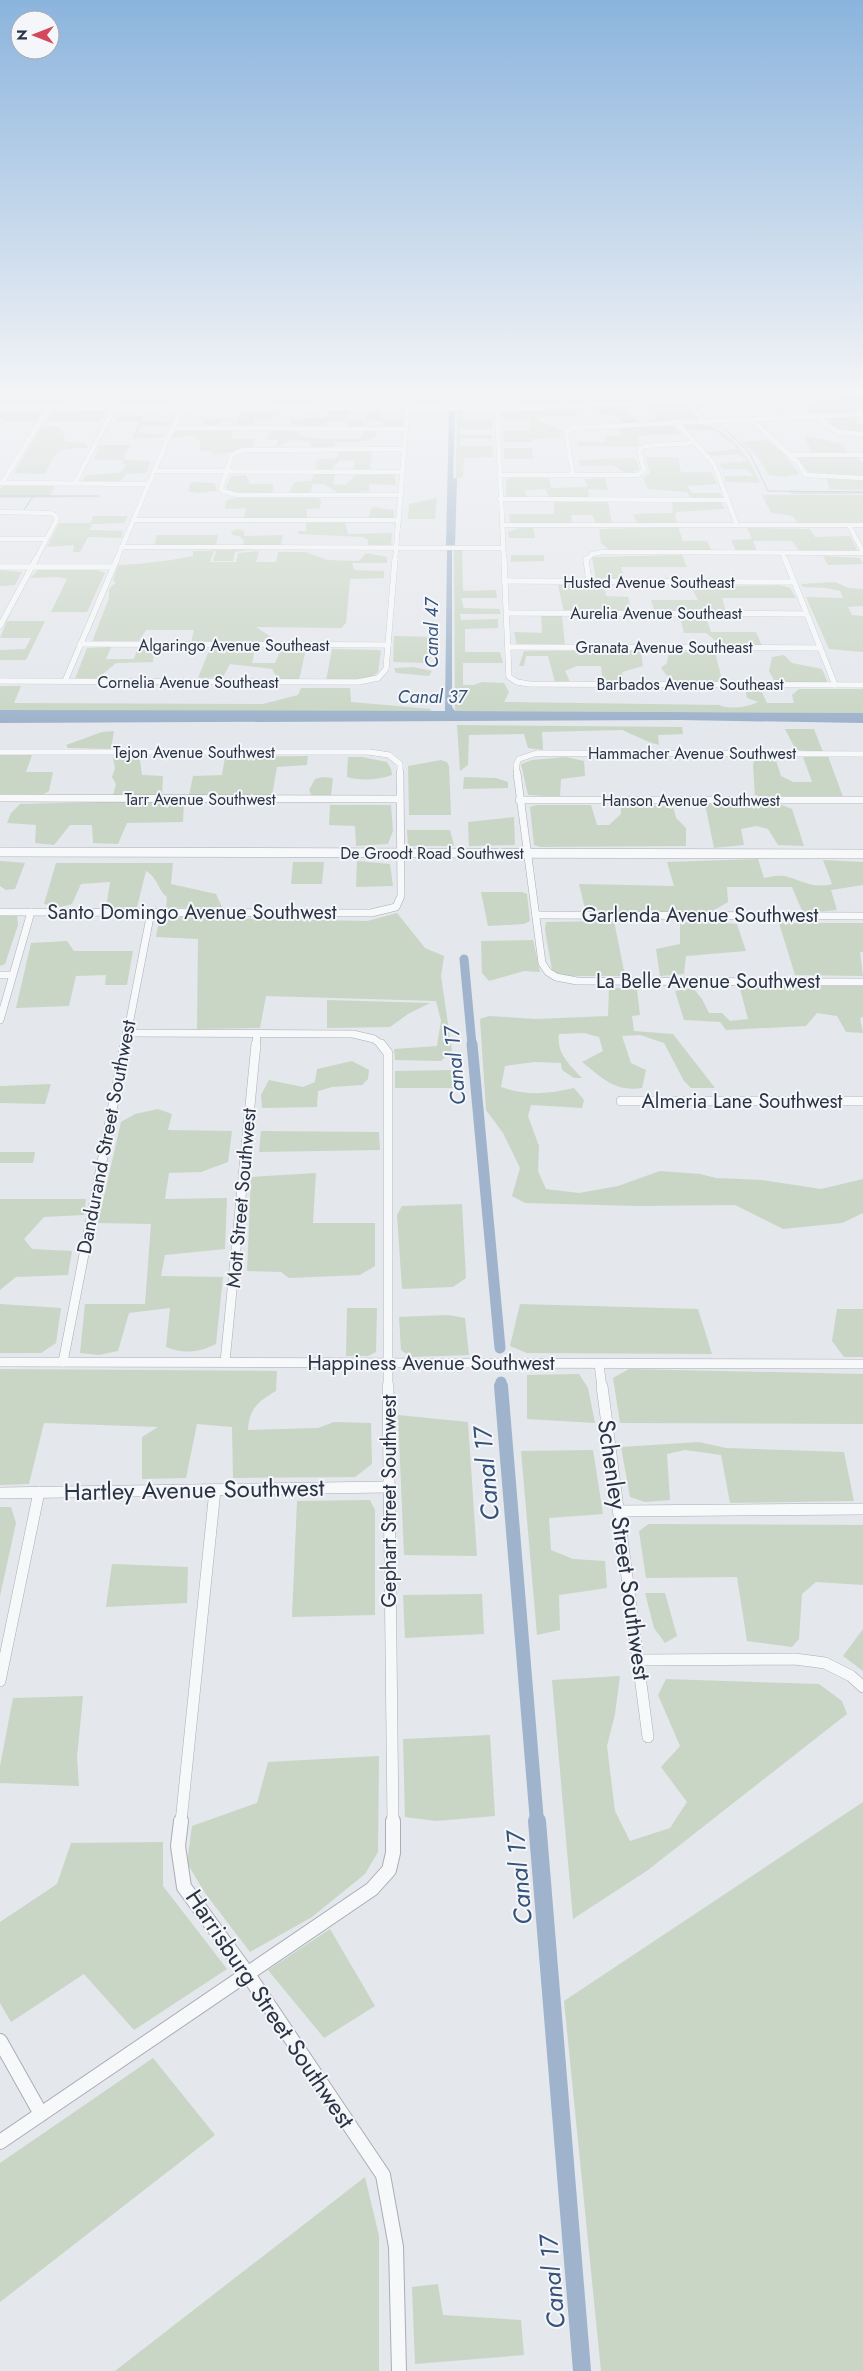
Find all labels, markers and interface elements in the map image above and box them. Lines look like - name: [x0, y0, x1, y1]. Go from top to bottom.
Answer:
- north arrow: [10, 10, 60, 60]
- text: N: [12, 29, 32, 41]
- street label: Husted Avenue Southeast: [563, 571, 735, 594]
- water label: Canal 47: [419, 596, 445, 668]
- street label: Aurelia Avenue Southeast: [570, 602, 742, 625]
- street label: Algaringo Avenue Southeast: [139, 634, 330, 657]
- street label: Granata Avenue Southeast: [575, 636, 753, 659]
- street label: Cornelia Avenue Southeast: [97, 671, 279, 694]
- street label: Barbados Avenue Southeast: [596, 673, 784, 696]
- water label: Canal 37: [398, 684, 468, 710]
- street label: Tejon Avenue Southwest: [113, 741, 275, 764]
- street label: Hammacher Avenue Southwest: [588, 742, 796, 765]
- street label: Tarr Avenue Southwest: [124, 788, 276, 811]
- street label: Hanson Avenue Southwest: [602, 789, 780, 812]
- street label: De Groodt Road Southwest: [340, 842, 524, 865]
- street label: Santo Domingo Avenue Southwest: [47, 898, 337, 927]
- street label: Garlenda Avenue Southwest: [582, 901, 819, 930]
- street label: La Belle Avenue Southwest: [596, 967, 820, 996]
- street label: Dandurand Street Southwest: [70, 1017, 143, 1257]
- water label: Canal 17: [436, 1023, 473, 1107]
- street label: Almeria Lane Southwest: [642, 1087, 843, 1116]
- street label: Mott Street Southwest: [219, 1107, 264, 1289]
- street label: Happiness Avenue Southwest: [307, 1349, 555, 1378]
- street label: Gephart Street Southwest: [375, 1394, 404, 1607]
- street label: Schenley Street Southwest: [589, 1417, 660, 1683]
- water label: Canal 17: [464, 1423, 508, 1522]
- street label: Hartley Avenue Southwest: [63, 1470, 325, 1509]
- water label: Canal 17: [497, 1827, 541, 1926]
- street label: Harrisburg Street Southwest: [177, 1882, 364, 2135]
- water label: Canal 17: [530, 2231, 574, 2330]

